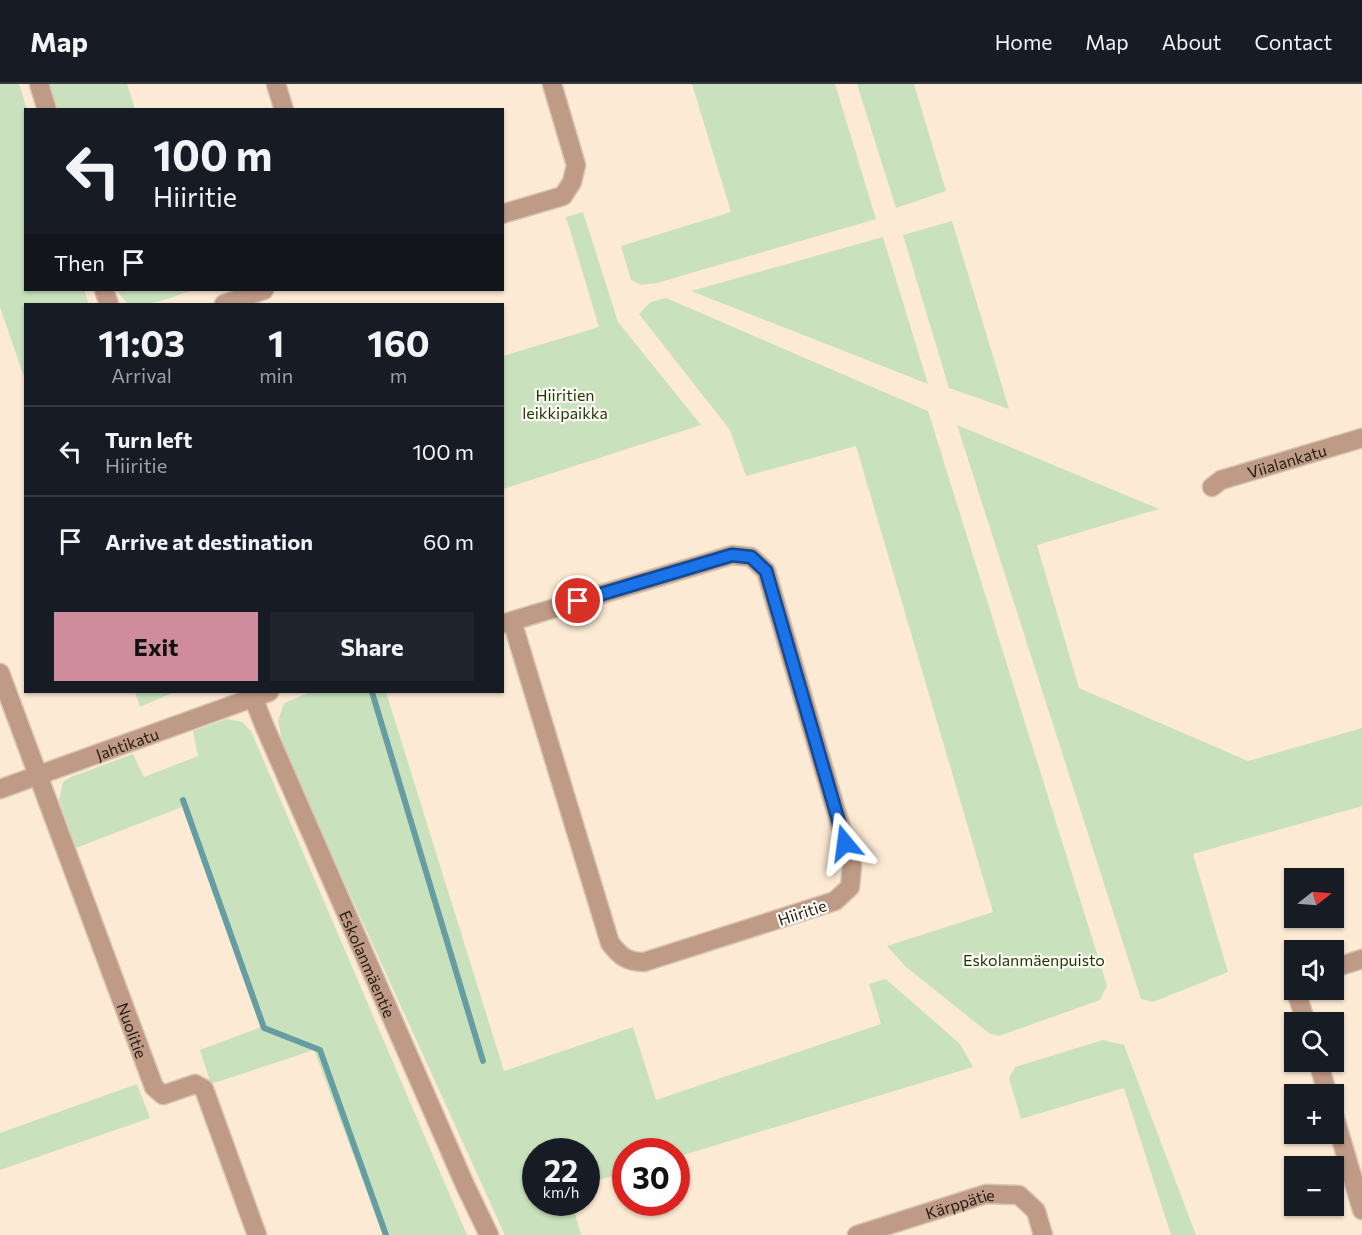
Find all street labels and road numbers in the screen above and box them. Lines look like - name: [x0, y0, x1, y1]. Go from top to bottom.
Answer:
- street label: Viialankatu: [1245, 440, 1329, 481]
- street label: Jahtikatu: [93, 723, 161, 763]
- street label: Hiiritie: [775, 895, 829, 929]
- street label: Eskolanmäentie: [337, 907, 400, 1020]
- street label: Nuolitie: [114, 1000, 152, 1061]
- street label: Kärppätie: [923, 1185, 995, 1222]

